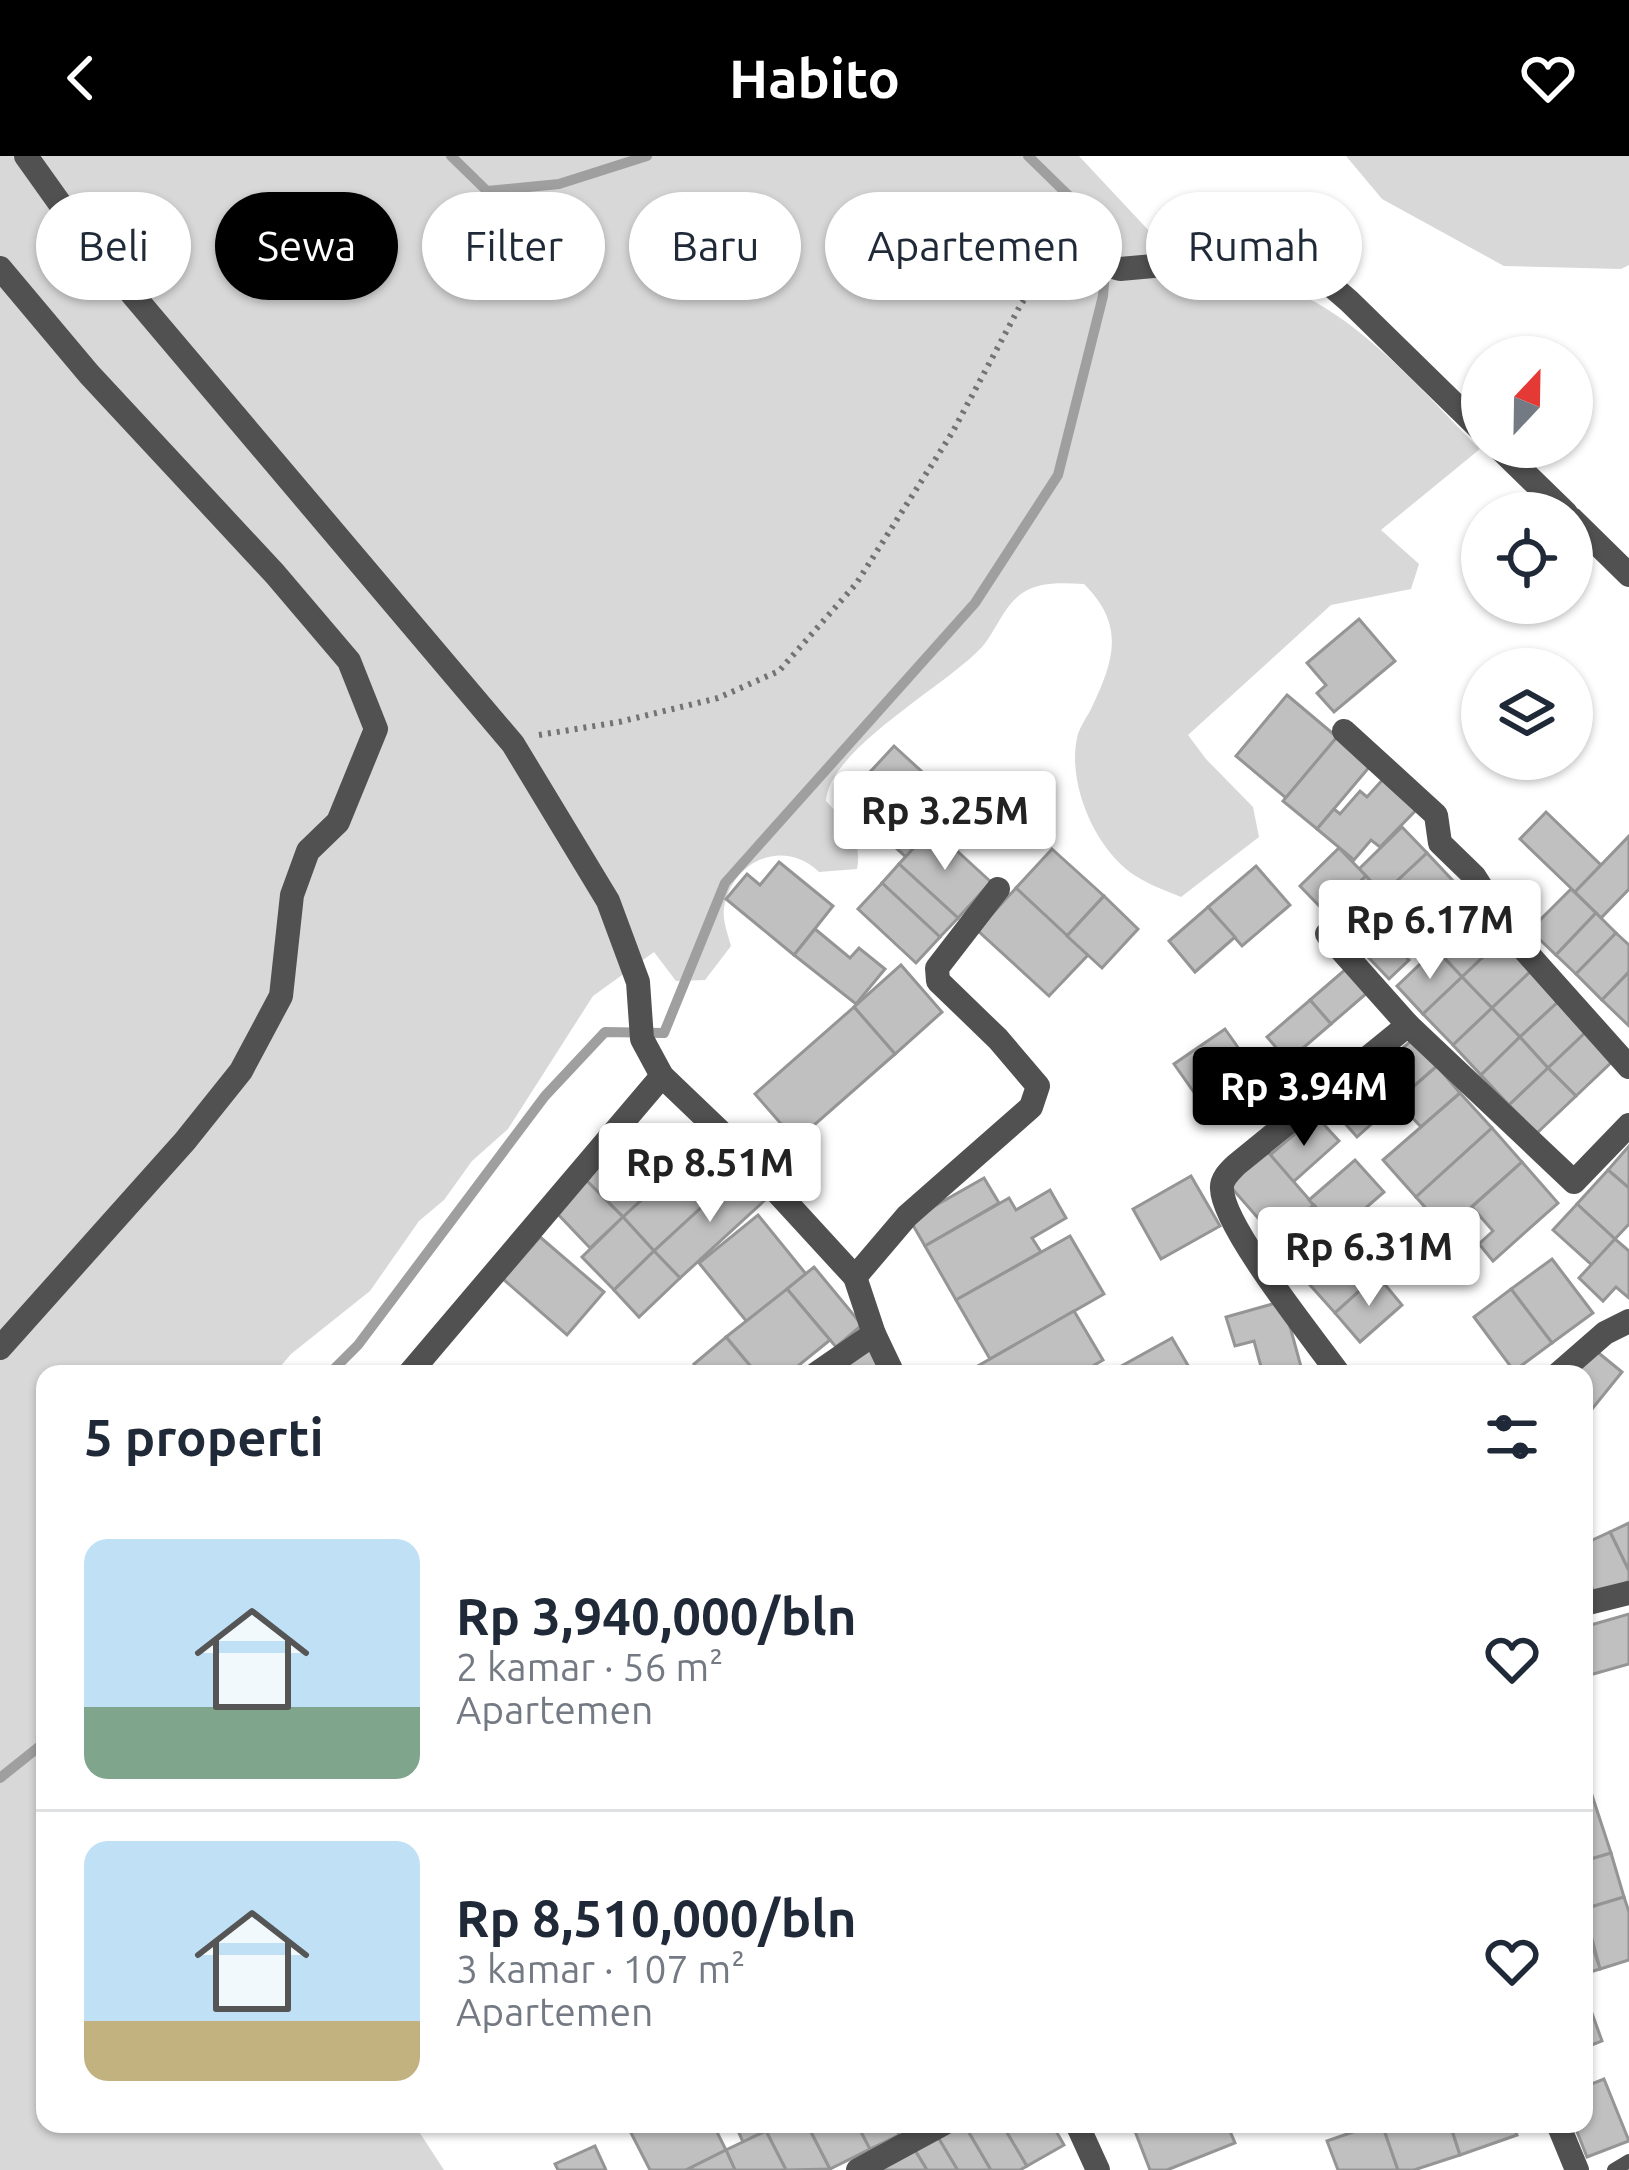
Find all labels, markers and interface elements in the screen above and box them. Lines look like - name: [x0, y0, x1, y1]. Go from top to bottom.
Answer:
- icon: back: [48, 45, 114, 111]
- icon: heart: [1515, 45, 1581, 111]
- text: Habito: [729, 48, 900, 108]
- chip: Beli: [36, 192, 191, 300]
- chip: Sewa: [215, 192, 398, 300]
- chip: Filter: [422, 192, 605, 300]
- chip: Baru: [629, 192, 801, 300]
- chip: Apartemen: [825, 192, 1122, 300]
- chip: Rumah: [1146, 192, 1362, 300]
- north arrow: [1461, 336, 1593, 468]
- map controls: [1461, 336, 1593, 780]
- button: locate: [1461, 492, 1593, 624]
- button: layers: [1461, 648, 1593, 780]
- pin: Rp 3.25M: [821, 771, 1069, 873]
- text: Rp 3.25M: [861, 788, 1029, 831]
- pin: Rp 6.17M: [1306, 880, 1554, 982]
- text: Rp 6.17M: [1346, 897, 1514, 940]
- pin: Rp 3.94M: [1180, 1047, 1428, 1149]
- text: Rp 3.94M: [1220, 1064, 1388, 1107]
- pin: Rp 8.51M: [586, 1123, 834, 1225]
- text: Rp 8.51M: [626, 1140, 794, 1183]
- pin: Rp 6.31M: [1245, 1207, 1493, 1309]
- text: Rp 6.31M: [1285, 1224, 1453, 1267]
- icon: filters: [1479, 1404, 1545, 1470]
- text: 5 properti: [84, 1408, 324, 1466]
- icon: home: [180, 1587, 324, 1731]
- text: Rp 3,940,000/bln: [456, 1587, 856, 1645]
- icon: heart: [1479, 1626, 1545, 1692]
- text: 2 kamar · 56 m²: [456, 1645, 723, 1688]
- text: Apartemen: [456, 1688, 653, 1731]
- icon: home: [180, 1889, 324, 2033]
- text: Rp 8,510,000/bln: [456, 1889, 856, 1947]
- icon: heart: [1479, 1928, 1545, 1994]
- text: 3 kamar · 107 m²: [456, 1947, 745, 1990]
- text: Apartemen: [456, 1990, 653, 2033]

